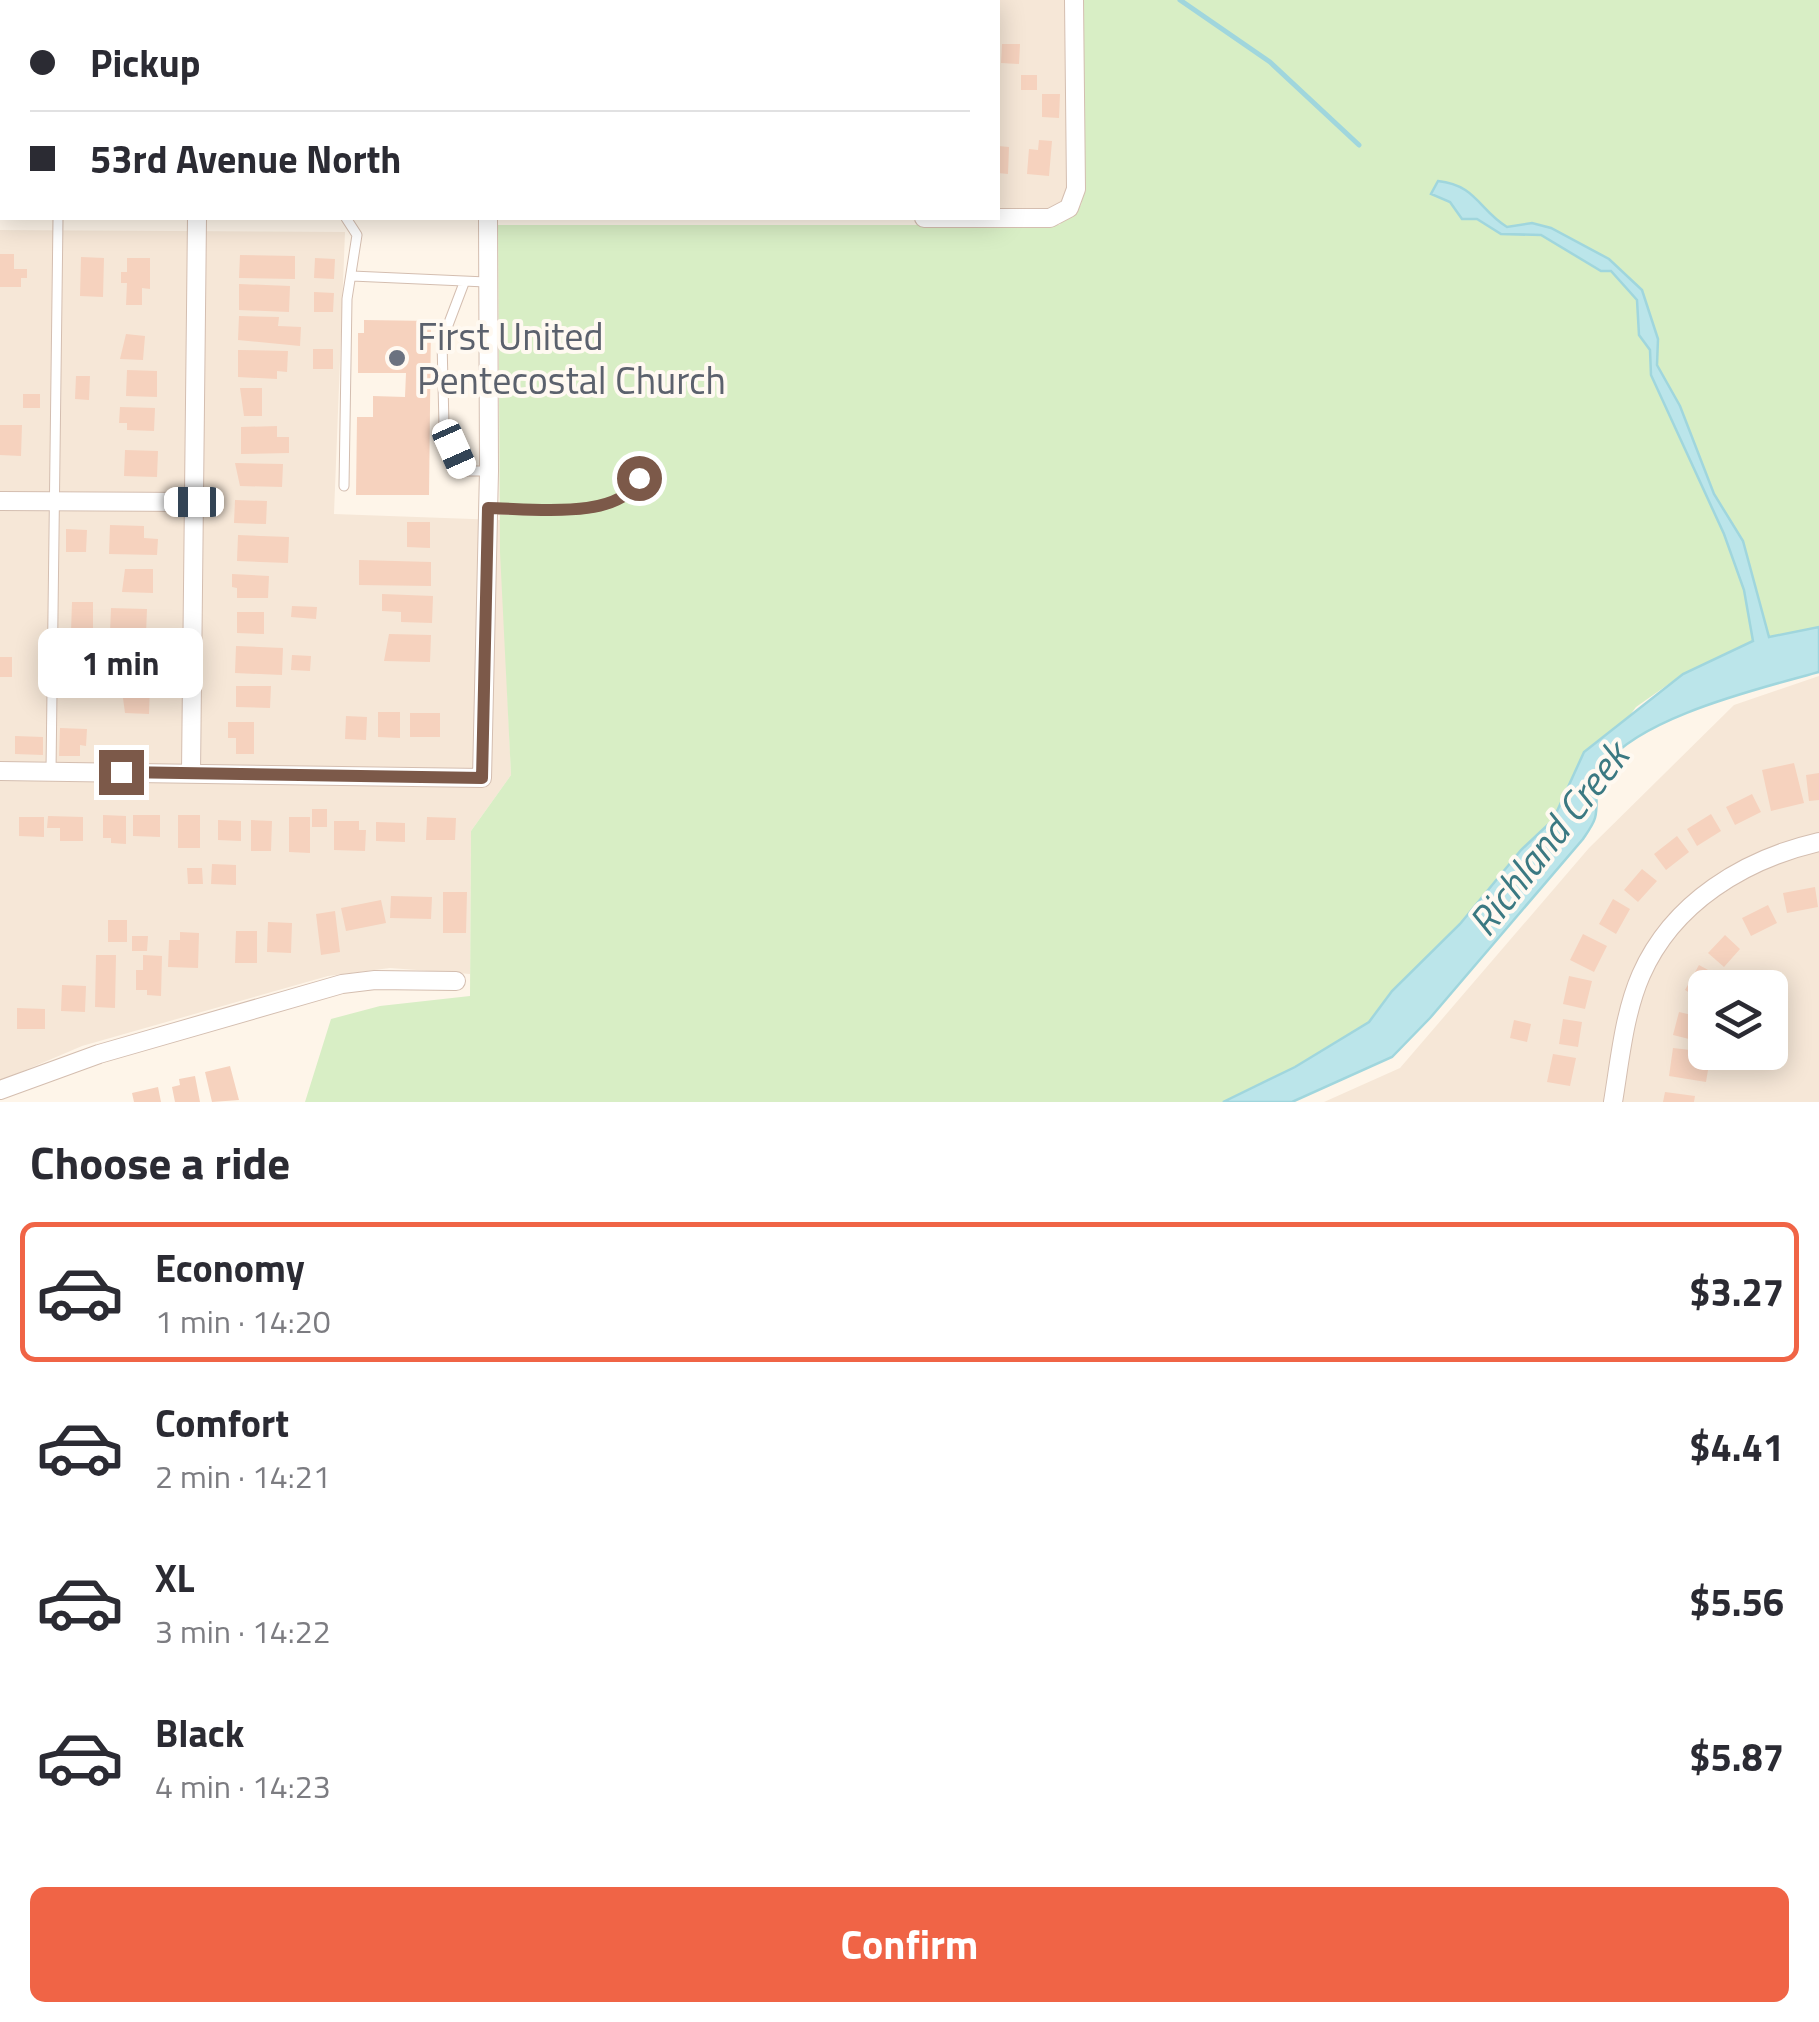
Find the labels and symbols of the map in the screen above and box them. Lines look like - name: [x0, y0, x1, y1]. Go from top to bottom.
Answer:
- place label: First United Pentecostal Church: [417, 307, 726, 409]
- marker: First United Pentecostal Church: [386, 347, 408, 369]
- car: [428, 415, 480, 483]
- route start: [617, 456, 662, 501]
- car: [164, 487, 224, 517]
- callout: 1 min: [38, 627, 204, 697]
- water label: Richland Creek: [1453, 726, 1646, 949]
- route end: [99, 750, 144, 795]

